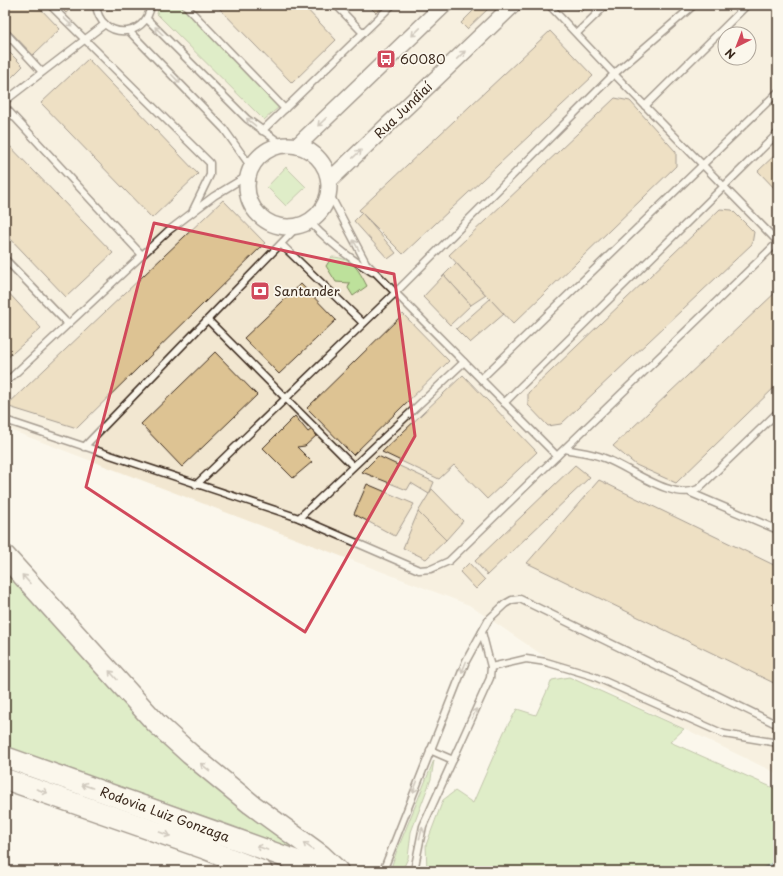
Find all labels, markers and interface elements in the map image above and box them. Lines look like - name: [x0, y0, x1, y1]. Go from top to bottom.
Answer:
- one-way arrow: [63, 17, 73, 26]
- one-way arrow: [154, 26, 164, 36]
- north arrow: [717, 26, 757, 66]
- one-way arrow: [411, 27, 421, 37]
- text: N: [721, 44, 739, 63]
- bus stop icon: 60080: [375, 48, 397, 70]
- place label: 60080: [400, 49, 446, 68]
- one-way arrow: [456, 50, 466, 60]
- one-way arrow: [171, 74, 181, 84]
- street label: Rua Jundiaí: [369, 77, 436, 142]
- one-way arrow: [317, 117, 327, 127]
- one-way arrow: [246, 118, 257, 127]
- one-way arrow: [352, 149, 362, 159]
- one-way arrow: [351, 239, 359, 251]
- bank icon: Santander: [249, 280, 271, 302]
- place label: Santander: [274, 281, 340, 300]
- one-way arrow: [21, 574, 31, 584]
- one-way arrow: [460, 660, 467, 672]
- one-way arrow: [108, 670, 118, 680]
- one-way arrow: [471, 708, 479, 720]
- one-way arrow: [200, 762, 211, 771]
- street label: Rodovia Luiz Gonzaga: [98, 781, 233, 846]
- one-way arrow: [411, 781, 419, 793]
- one-way arrow: [80, 782, 93, 789]
- one-way arrow: [36, 788, 48, 796]
- one-way arrow: [418, 826, 426, 839]
- one-way arrow: [158, 831, 170, 839]
- one-way arrow: [303, 842, 314, 850]
- one-way arrow: [256, 844, 268, 852]

